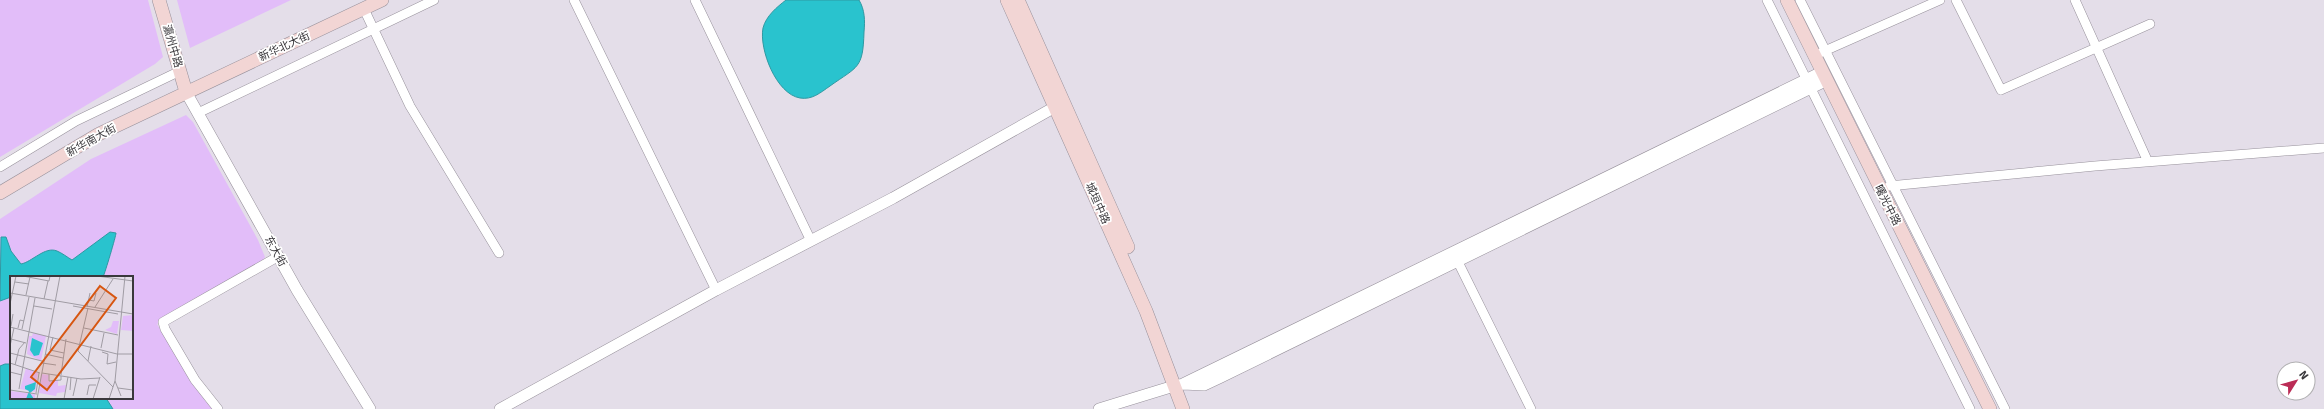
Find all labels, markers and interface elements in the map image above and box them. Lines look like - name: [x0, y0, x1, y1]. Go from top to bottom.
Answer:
- street label: 瀛州中路: [160, 23, 185, 69]
- street label: 新华北大街: [257, 29, 312, 64]
- street label: 新华南大街: [64, 121, 118, 159]
- street label: 城垣中路: [1083, 180, 1112, 226]
- street label: 曙光中路: [1872, 183, 1903, 228]
- street label: 东大街: [262, 234, 289, 269]
- inset map: [10, 276, 133, 399]
- north arrow: [2276, 361, 2316, 401]
- text: N: [2296, 368, 2311, 382]

